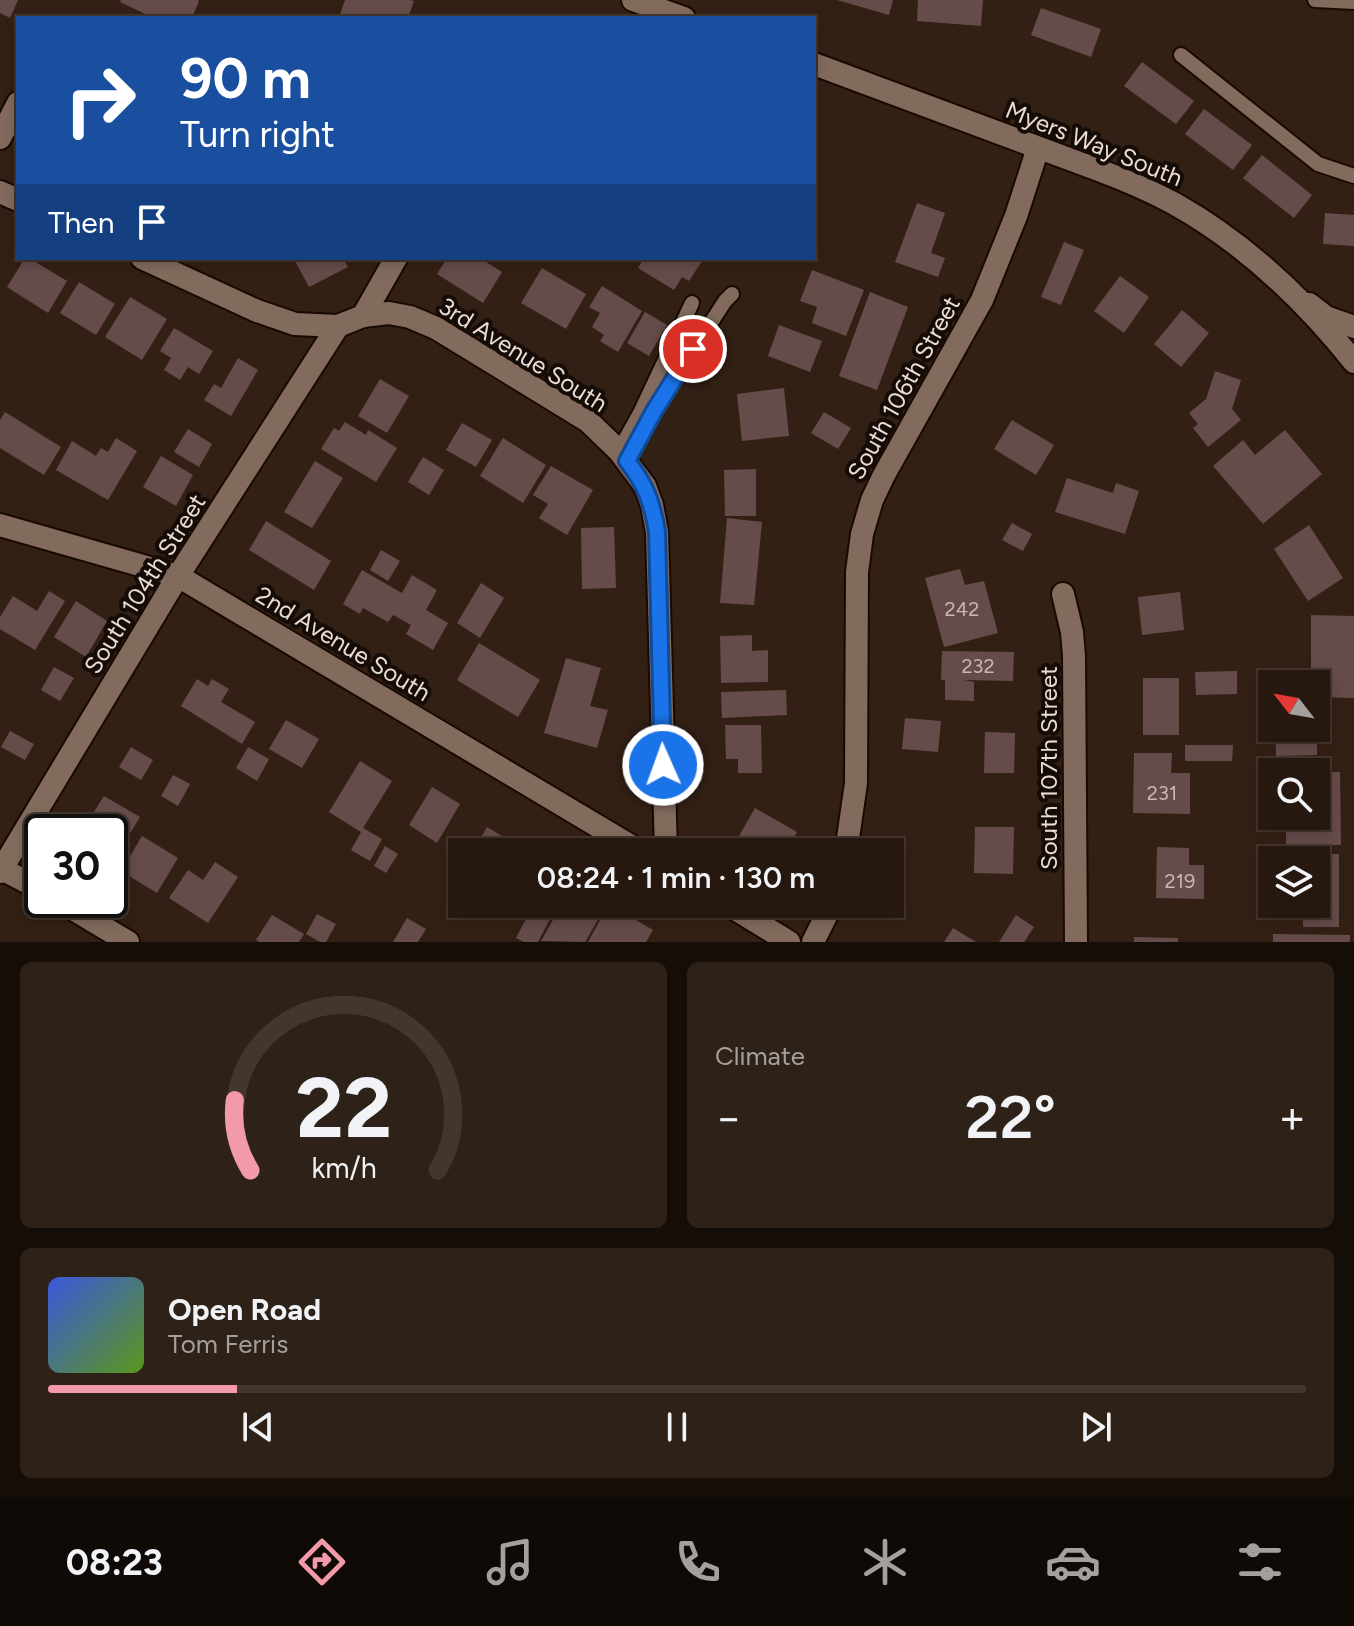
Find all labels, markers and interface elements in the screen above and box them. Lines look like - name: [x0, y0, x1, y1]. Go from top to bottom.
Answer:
- text: 90 m: [180, 45, 311, 112]
- icon: right: [48, 48, 152, 152]
- street label: Myers Way South: [1002, 95, 1187, 192]
- text: Turn right: [180, 113, 335, 156]
- icon: arrive: [130, 200, 174, 244]
- text: Then: [48, 204, 114, 241]
- street label: 3rd Avenue South: [434, 291, 613, 418]
- street label: South 106th Street: [841, 291, 966, 484]
- pin: [659, 315, 727, 383]
- icon: arrive: [671, 327, 715, 371]
- street label: South 104th Street: [78, 489, 212, 679]
- street label: 2nd Avenue South: [251, 580, 436, 707]
- house number: 242: [945, 597, 979, 621]
- house number: 232: [961, 654, 995, 678]
- street label: South 107th Street: [1034, 666, 1063, 870]
- north arrow: [1258, 670, 1330, 742]
- map controls: [1258, 670, 1330, 918]
- position arrow: [621, 723, 705, 807]
- button: search: [1258, 758, 1330, 830]
- house number: 231: [1147, 781, 1177, 805]
- speed limit sign: 30: [24, 814, 128, 918]
- button: layers: [1258, 846, 1330, 918]
- text: 08:24 · 1 min · 130 m: [537, 859, 815, 896]
- house number: 219: [1165, 869, 1195, 893]
- text: Climate: [715, 1040, 805, 1072]
- text: 22: [295, 1058, 392, 1158]
- text: 22°: [965, 1081, 1056, 1153]
- text: −: [715, 1091, 742, 1144]
- text: +: [1279, 1091, 1306, 1144]
- text: km/h: [311, 1151, 376, 1185]
- text: Open Road: [168, 1291, 321, 1328]
- text: Tom Ferris: [168, 1328, 288, 1360]
- icon: previous: [236, 1405, 280, 1449]
- icon: pause: [655, 1405, 699, 1449]
- icon: next: [1074, 1405, 1118, 1449]
- icon: directions: [294, 1534, 350, 1590]
- icon: music: [482, 1534, 538, 1590]
- icon: phone: [670, 1534, 726, 1590]
- icon: climate: [857, 1534, 913, 1590]
- icon: car: [1045, 1534, 1101, 1590]
- icon: filters: [1232, 1534, 1288, 1590]
- text: 08:23: [66, 1541, 163, 1584]

